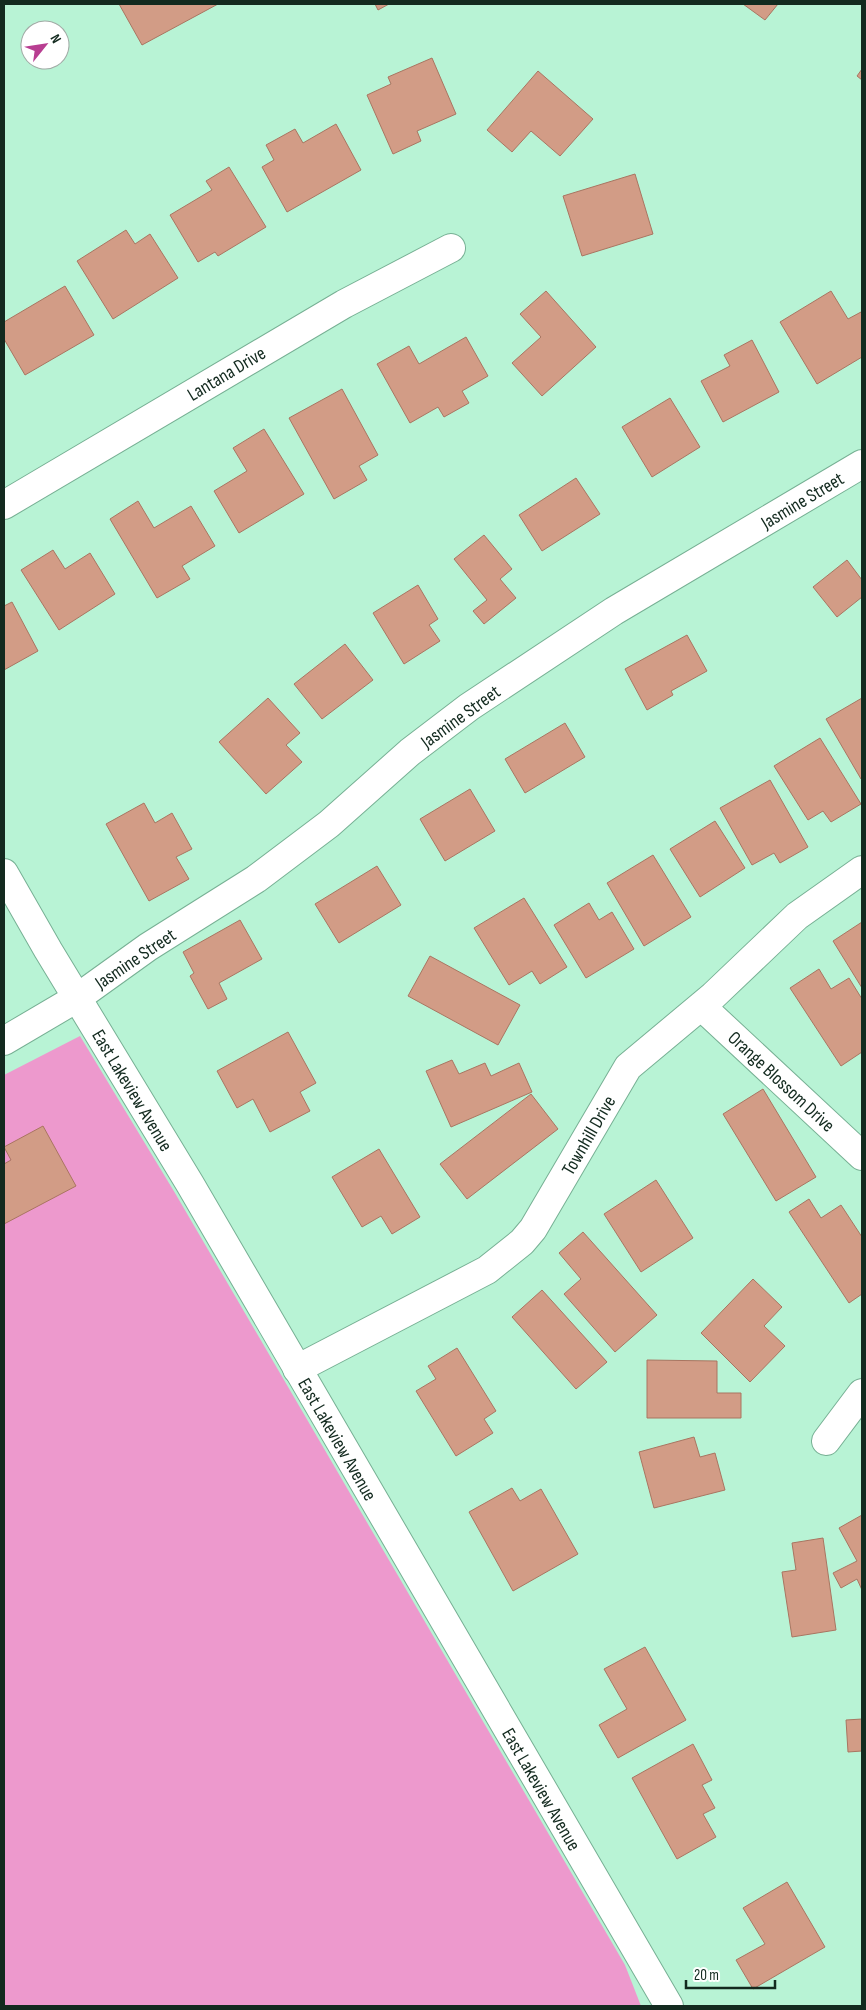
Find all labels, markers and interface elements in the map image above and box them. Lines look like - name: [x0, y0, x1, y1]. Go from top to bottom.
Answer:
- north arrow: [20, 20, 70, 70]
- text: N: [47, 31, 65, 46]
- street label: Lantana Drive: [183, 342, 270, 407]
- street label: Jasmine Street: [756, 467, 849, 536]
- street label: Jasmine Street: [416, 681, 505, 754]
- street label: Jasmine Street: [90, 924, 181, 995]
- street label: East Lakeview Avenue: [86, 1026, 177, 1156]
- street label: Orange Blossom Drive: [723, 1027, 839, 1137]
- street label: Townhill Drive: [557, 1092, 621, 1180]
- street label: East Lakeview Avenue: [292, 1374, 381, 1505]
- street label: East Lakeview Avenue: [496, 1724, 585, 1855]
- scale bar: [686, 1958, 775, 1990]
- text: 20 m: [694, 1966, 719, 1985]

